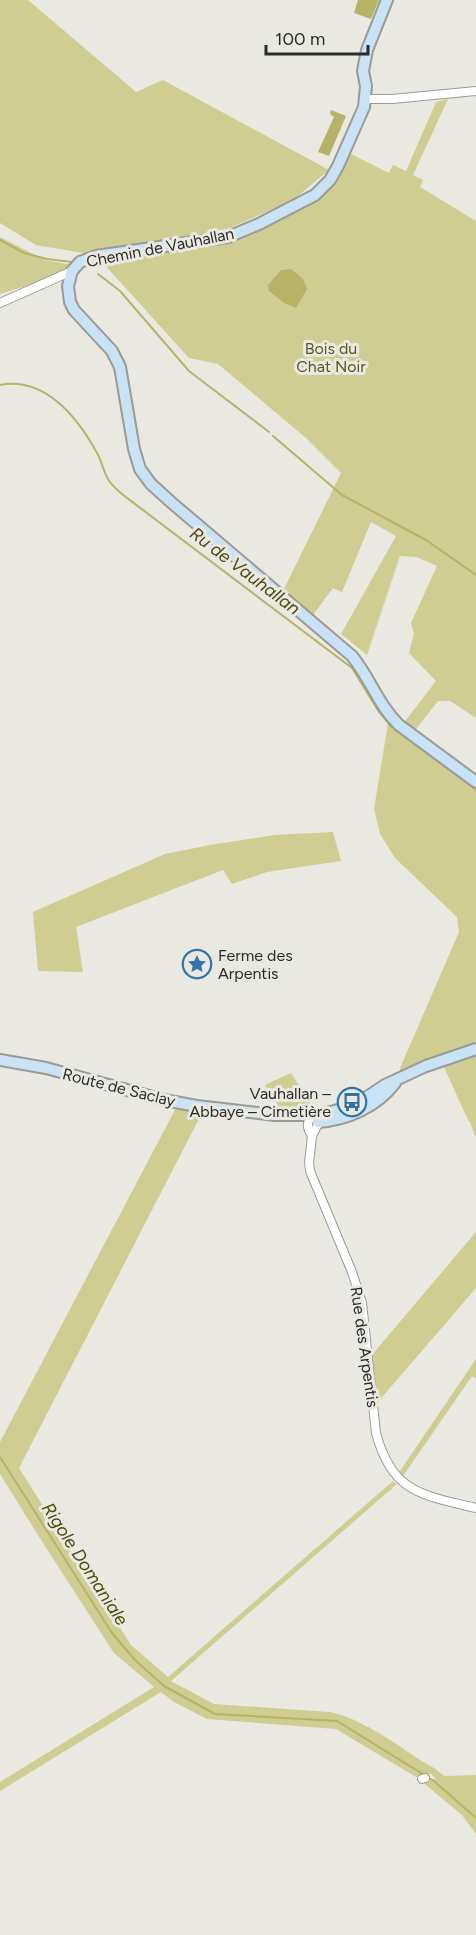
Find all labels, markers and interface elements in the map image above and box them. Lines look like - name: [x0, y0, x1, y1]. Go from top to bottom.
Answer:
- scale bar: [266, 18, 368, 56]
- text: 100 m: [275, 28, 325, 50]
- street label: Chemin de Vauhallan: [85, 224, 236, 271]
- park label: Bois du Chat Noir: [296, 339, 366, 376]
- water label: Ru de Vauhallan: [186, 522, 304, 620]
- place label: Ferme des Arpentis: [218, 946, 293, 983]
- place icon: Ferme des Arpentis: [181, 948, 213, 980]
- street label: Route de Saclay: [60, 1064, 178, 1111]
- place label: Vauhallan – Abbaye – Cimetière: [189, 1084, 331, 1121]
- bus stop icon: Vauhallan – Abbaye – Cimetière: [336, 1086, 368, 1118]
- street label: Rue des Arpentis: [347, 1285, 382, 1409]
- water label: Rigole Domaniale: [37, 1498, 133, 1630]

